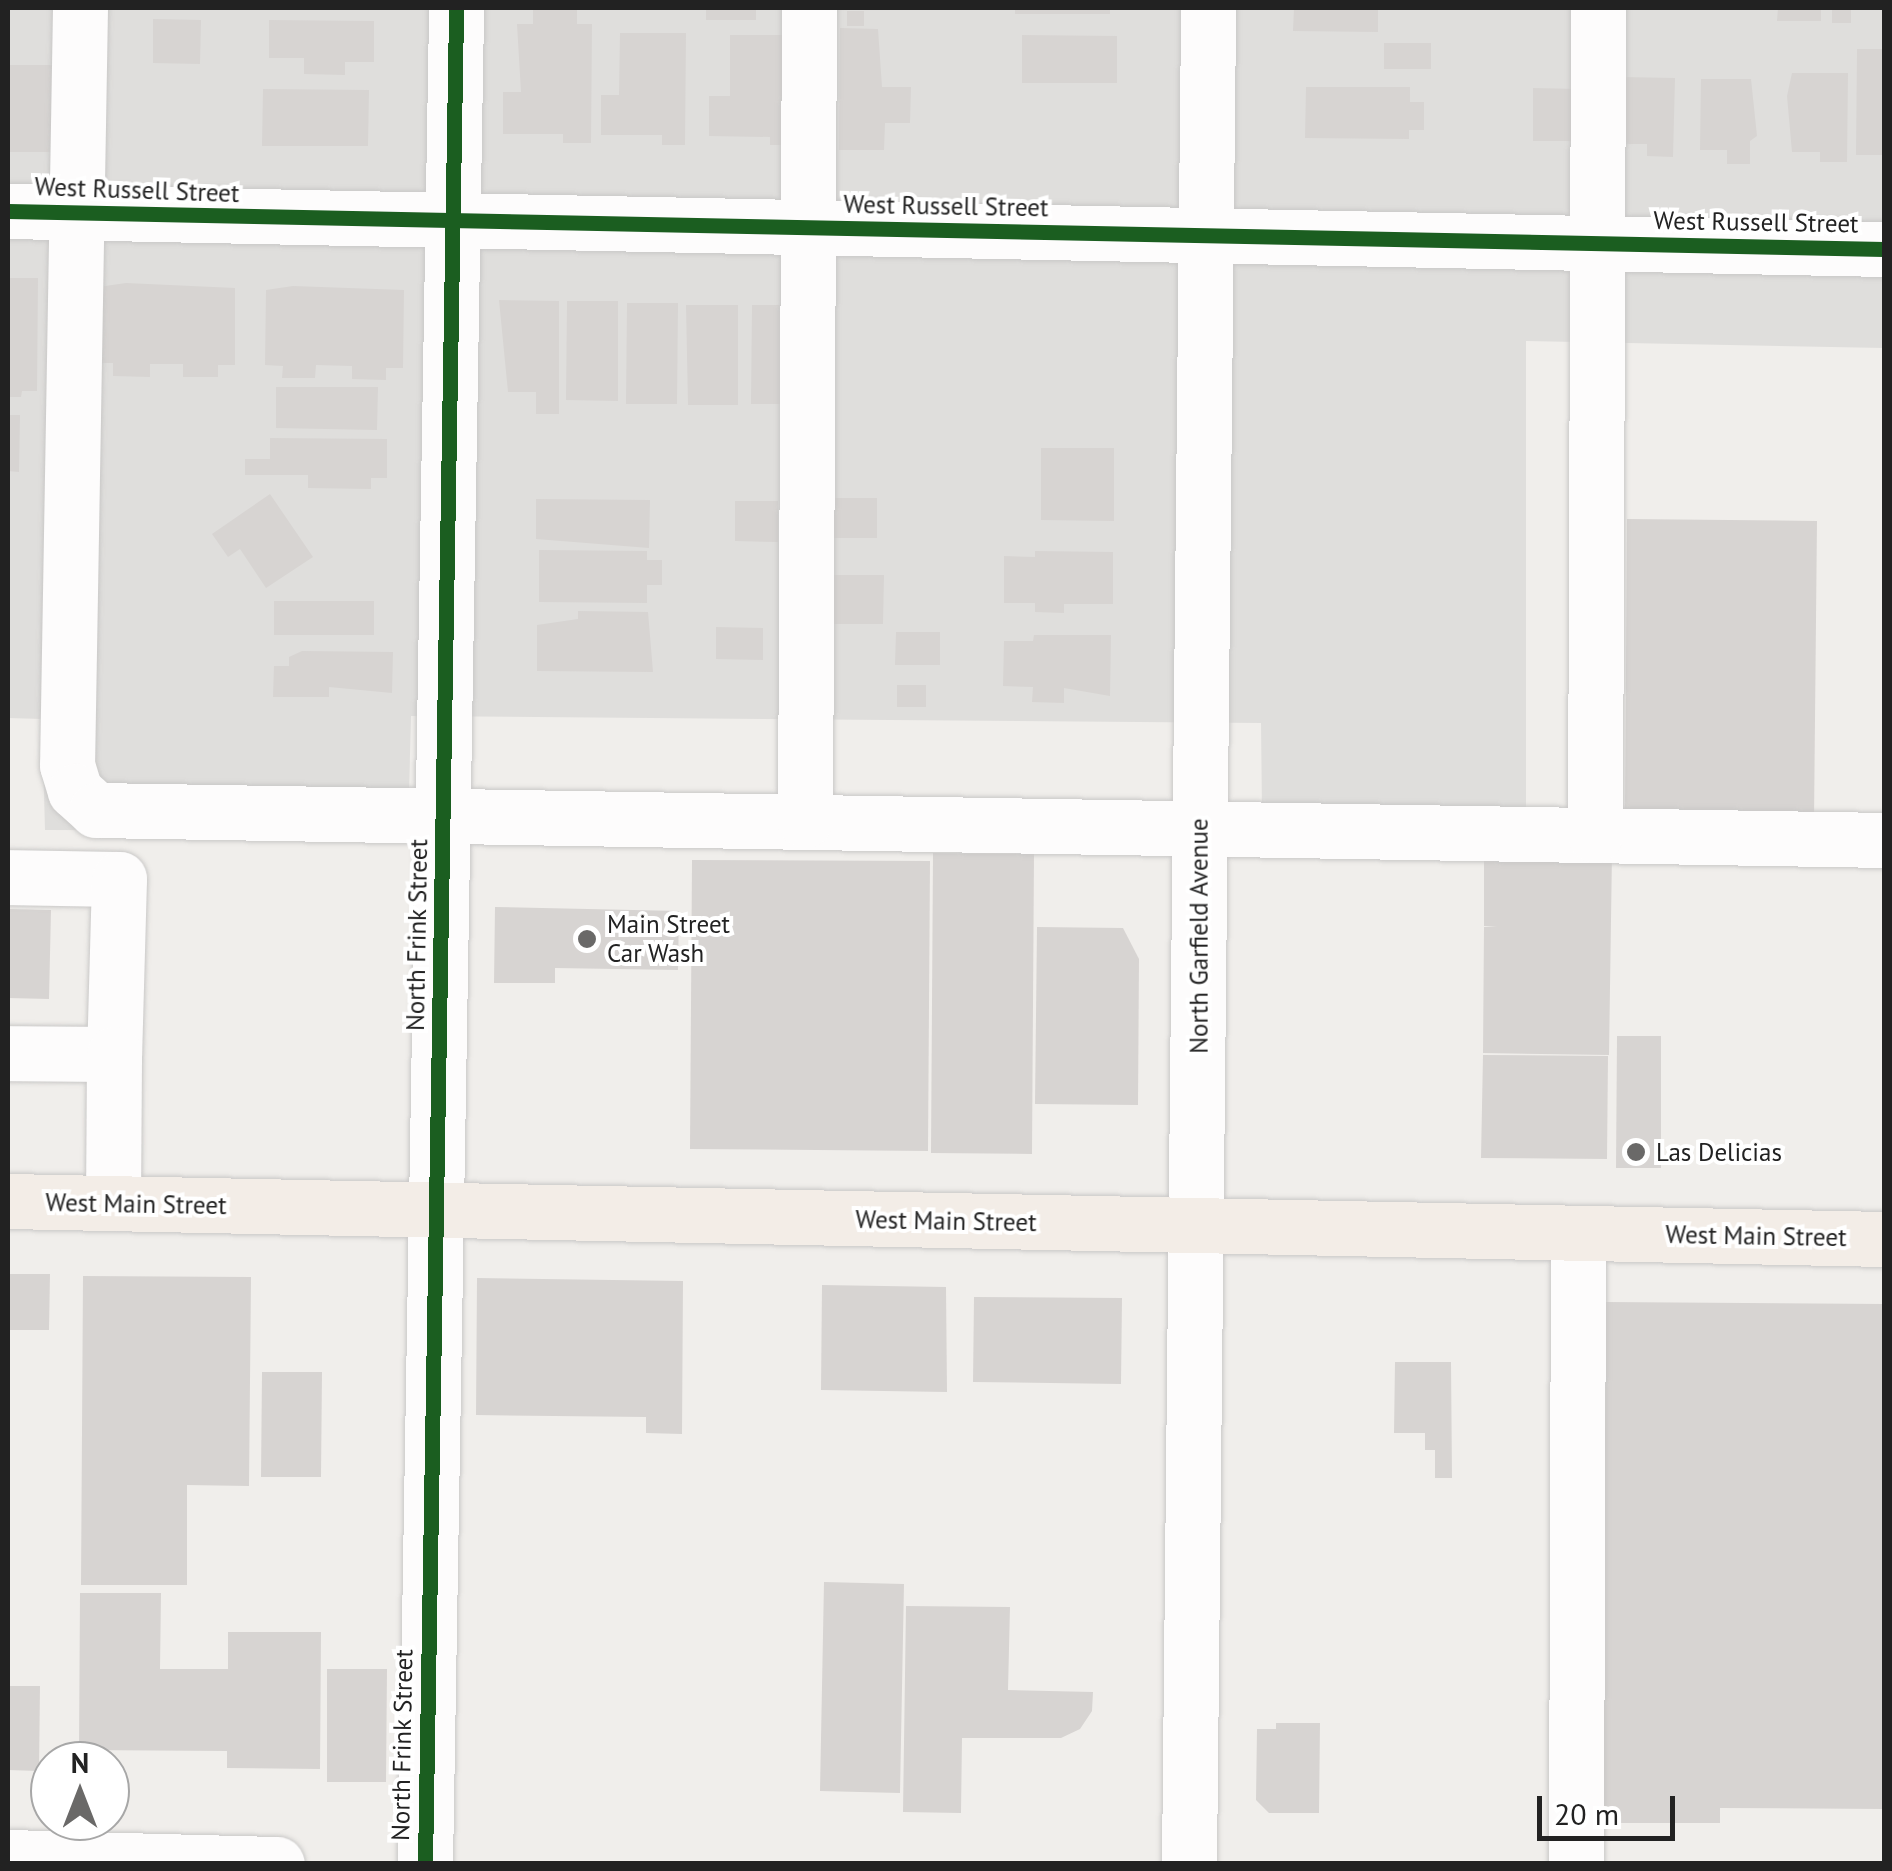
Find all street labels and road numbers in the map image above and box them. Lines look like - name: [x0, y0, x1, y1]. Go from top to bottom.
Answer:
- street label: West Russell Street: [34, 171, 240, 209]
- street label: West Russell Street: [843, 189, 1049, 223]
- street label: West Russell Street: [1653, 205, 1859, 239]
- street label: North Garfield Avenue: [1184, 818, 1214, 1054]
- street label: North Frink Street: [400, 838, 434, 1032]
- street label: West Main Street: [45, 1187, 227, 1221]
- street label: West Main Street: [855, 1204, 1037, 1238]
- street label: West Main Street: [1665, 1219, 1847, 1253]
- street label: North Frink Street: [385, 1648, 419, 1842]

